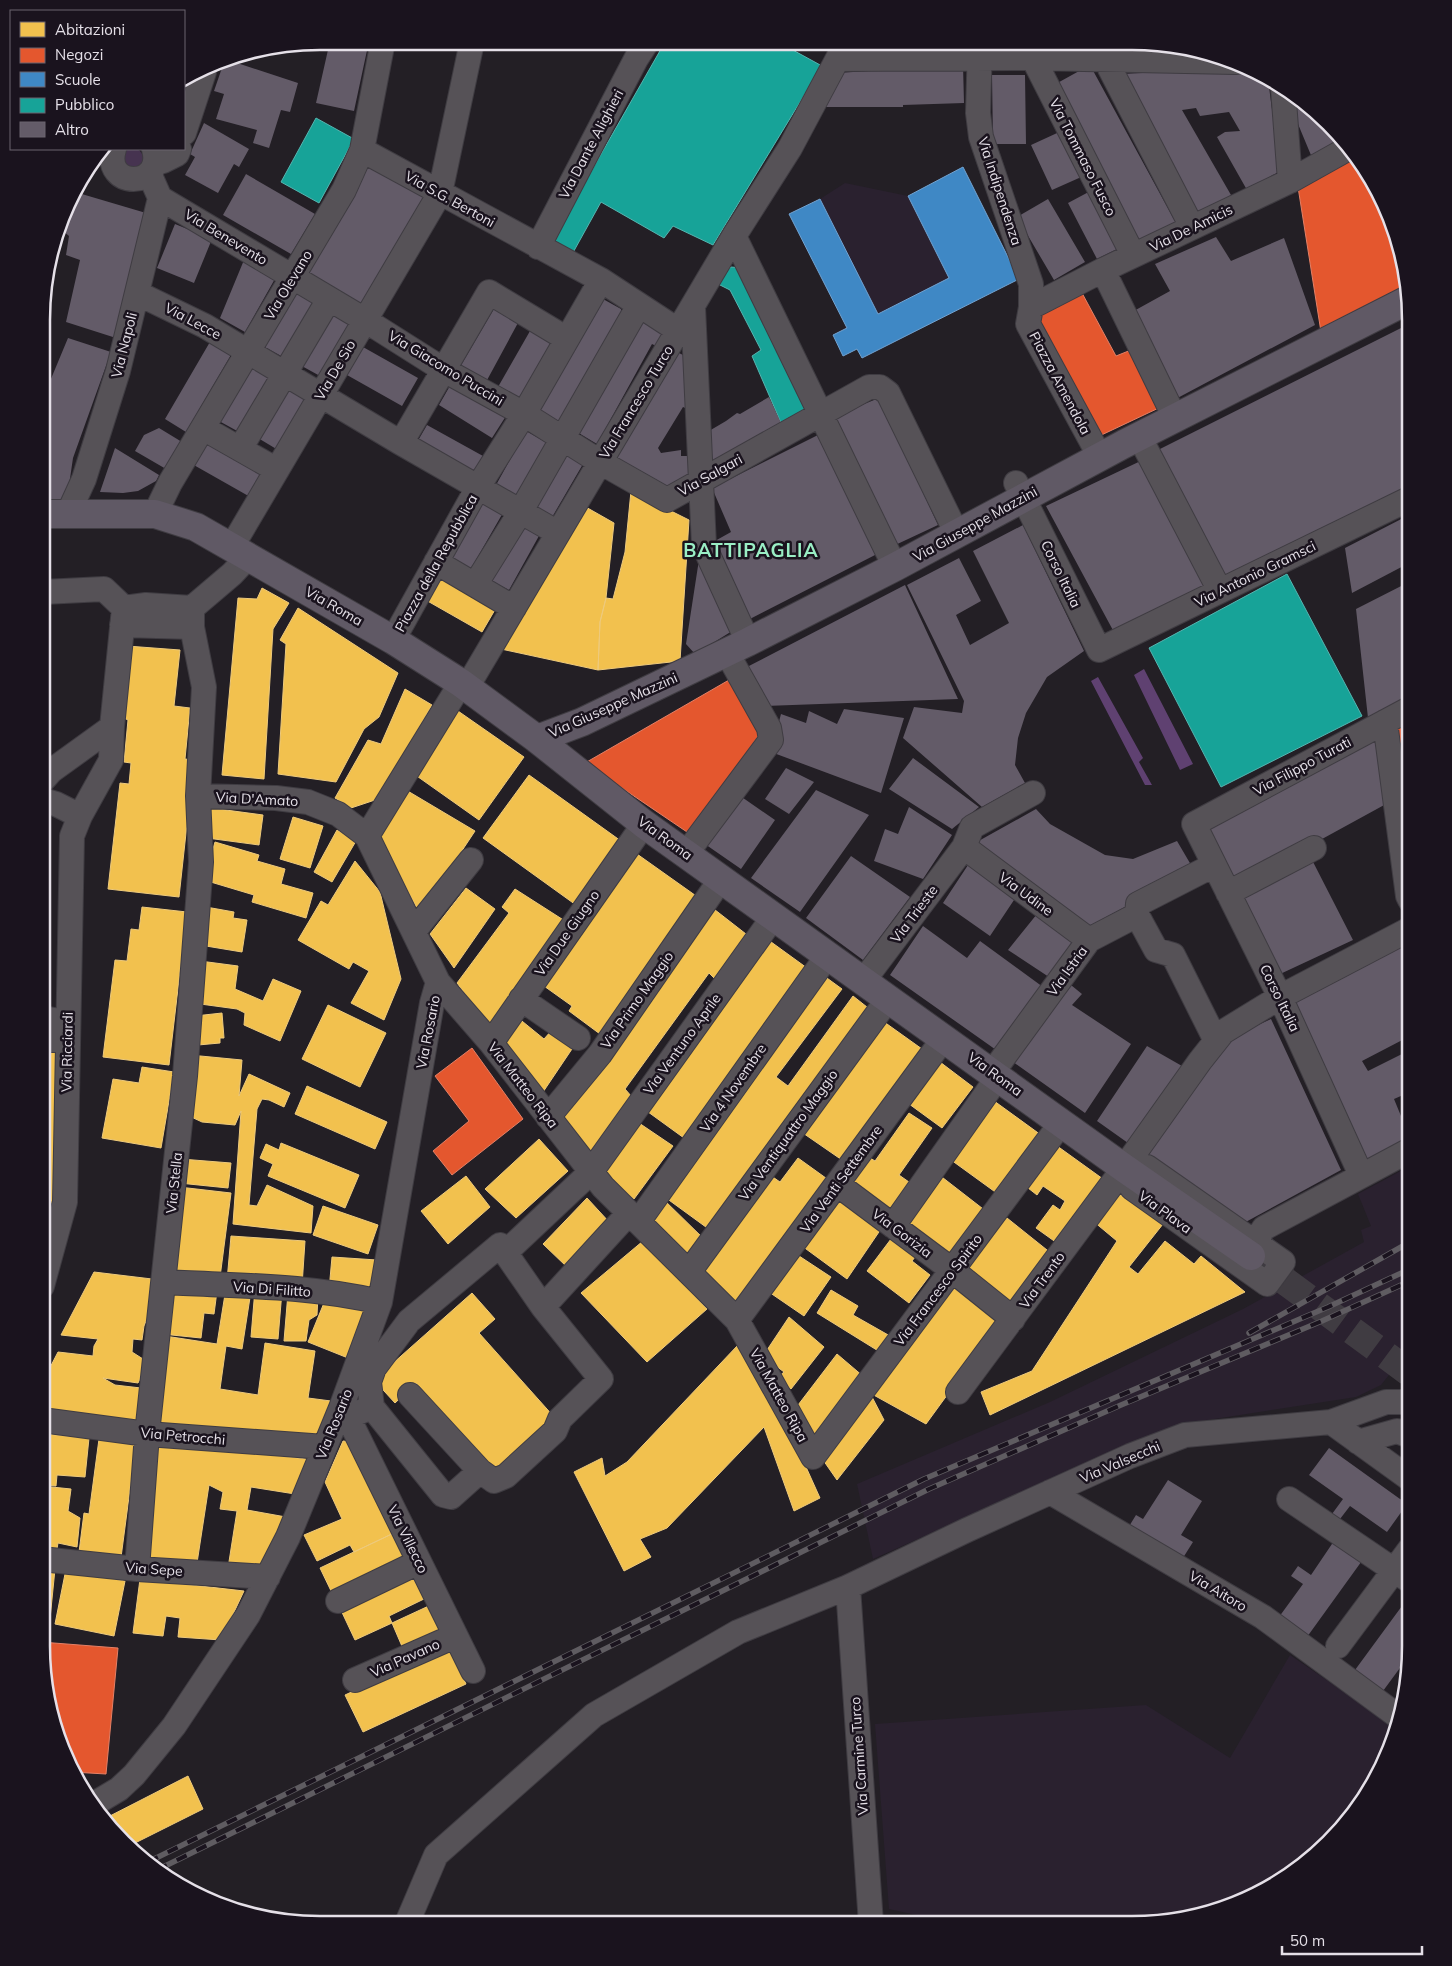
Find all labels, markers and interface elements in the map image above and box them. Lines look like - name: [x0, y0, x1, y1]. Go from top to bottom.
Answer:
- legend: [10, 10, 185, 150]
- text: Abitazioni: [55, 20, 125, 39]
- text: Negozi: [55, 45, 103, 64]
- text: Scuole: [55, 70, 101, 89]
- street label: Via Dante Alighieri: [555, 86, 627, 202]
- text: Pubblico: [55, 95, 114, 114]
- street label: Via Tommaso Fusco: [1046, 95, 1120, 219]
- text: Altro: [55, 120, 89, 139]
- street label: Via Indipendenza: [974, 135, 1026, 247]
- street label: Via S.G. Bertoni: [402, 167, 498, 231]
- street label: Via De Amicis: [1147, 200, 1235, 256]
- street label: Via Benevento: [181, 205, 271, 269]
- street label: Via Olevano: [260, 247, 316, 323]
- street label: Via Lecce: [162, 299, 224, 343]
- street label: Via Napoli: [107, 310, 141, 380]
- street label: Via Giacomo Puccini: [385, 326, 507, 410]
- street label: Piazza Amendola: [1025, 328, 1095, 438]
- street label: Via De Sio: [310, 337, 360, 403]
- street label: Via Francesco Turco: [595, 342, 677, 462]
- street label: Via Salgari: [675, 450, 745, 500]
- street label: Via Giuseppe Mazzini: [910, 482, 1040, 566]
- street label: Piazza della Repubblica: [391, 491, 481, 635]
- street label: Corso Italia: [1037, 537, 1085, 611]
- street label: Via Antonio Gramsci: [1191, 537, 1319, 611]
- district label: BATTIPAGLIA: [683, 538, 819, 562]
- street label: Via Roma: [302, 582, 366, 630]
- street label: Via Giuseppe Mazzini: [546, 668, 680, 742]
- street label: Via Filippo Turati: [1250, 733, 1354, 799]
- street label: Via D'Amato: [215, 788, 299, 810]
- street label: Via Roma: [634, 812, 696, 864]
- street label: Via Udine: [995, 868, 1057, 920]
- street label: Via Trieste: [886, 881, 942, 947]
- street label: Via Due Giugno: [531, 886, 603, 980]
- street label: Via Istria: [1043, 943, 1091, 999]
- street label: Via Primo Maggio: [597, 948, 677, 1052]
- street label: Corso Italia: [1256, 961, 1304, 1035]
- street label: Via Ventuno Aprile: [639, 990, 725, 1098]
- street label: Via Rosario: [412, 994, 444, 1070]
- street label: Via Ricciardi: [57, 1012, 77, 1092]
- street label: Via Matteo Ripa: [484, 1038, 562, 1132]
- street label: Via 4 Novembre: [696, 1040, 770, 1136]
- street label: Via Roma: [964, 1048, 1026, 1100]
- street label: Via Ventiquattro Maggio: [734, 1066, 842, 1204]
- street label: Via Venti Settembre: [796, 1122, 886, 1236]
- street label: Via Stella: [162, 1152, 186, 1214]
- street label: Via Plava: [1135, 1187, 1195, 1237]
- street label: Via Gorizia: [868, 1205, 936, 1261]
- street label: Via Francesco Spirito: [890, 1230, 986, 1350]
- street label: Via Trento: [1015, 1248, 1069, 1312]
- street label: Via Di Filitto: [232, 1277, 312, 1301]
- street label: Via Matteo Ripa: [746, 1345, 812, 1445]
- street label: Via Rosario: [312, 1386, 356, 1462]
- street label: Via Petrocchi: [140, 1423, 226, 1449]
- street label: Via Valsecchi: [1077, 1437, 1163, 1487]
- street label: Via Villecco: [384, 1502, 432, 1576]
- street label: Via Sepe: [125, 1558, 183, 1580]
- street label: Via Aitoro: [1186, 1567, 1250, 1615]
- street label: Via Pavano: [367, 1635, 443, 1681]
- street label: Via Carmine Turco: [846, 1696, 872, 1816]
- scale bar: [1282, 1924, 1422, 1956]
- text: 50 m: [1290, 1931, 1325, 1950]

